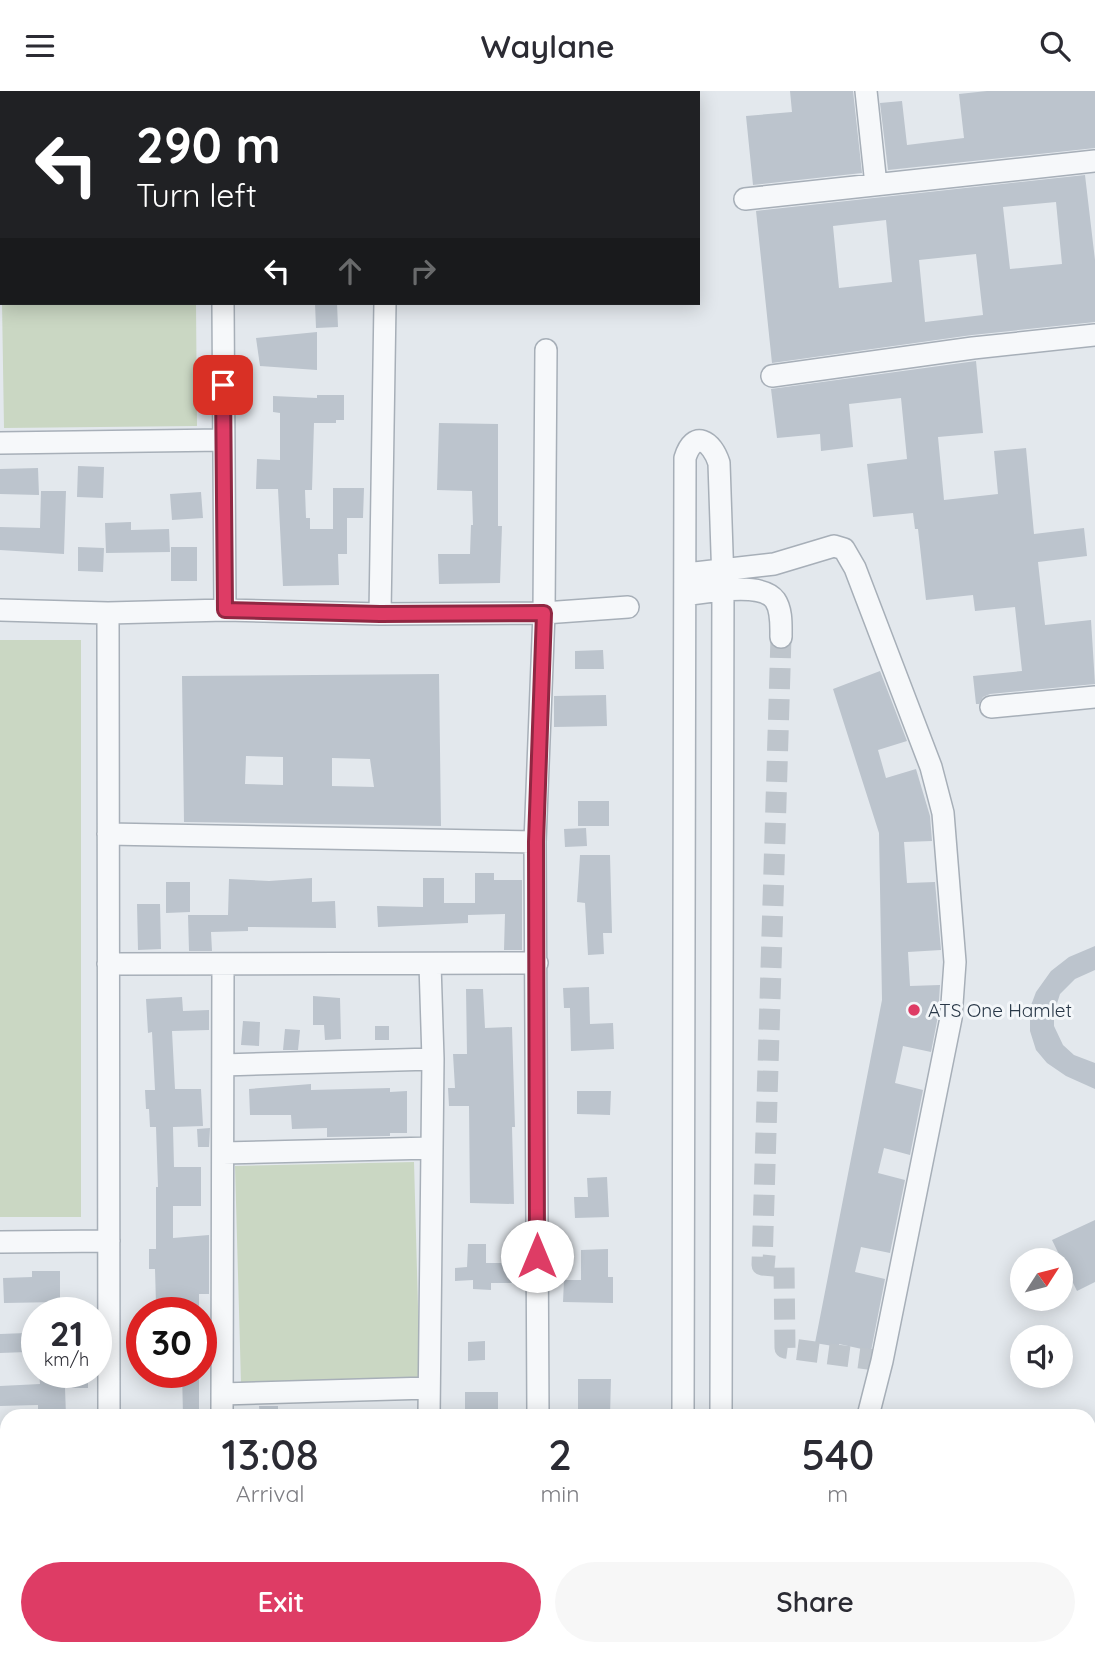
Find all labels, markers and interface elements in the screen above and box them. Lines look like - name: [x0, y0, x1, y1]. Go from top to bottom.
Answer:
- text: Waylane: [480, 26, 615, 66]
- icon: menu: [21, 27, 59, 65]
- icon: search: [1036, 27, 1074, 65]
- text: 290 m: [136, 114, 281, 175]
- icon: left: [21, 119, 112, 210]
- text: Turn left: [136, 175, 257, 215]
- icon: left: [258, 252, 296, 290]
- icon: ahead: [331, 252, 369, 290]
- icon: right: [404, 252, 442, 290]
- pin: [193, 355, 253, 415]
- icon: arrive: [204, 366, 242, 404]
- place label: ATS One Hamlet: [928, 998, 1072, 1022]
- marker: ATS One Hamlet: [906, 1002, 922, 1018]
- position arrow: [500, 1219, 574, 1293]
- north arrow: [1010, 1248, 1073, 1311]
- map controls: [1010, 1248, 1073, 1388]
- speed limit sign: 30: [126, 1297, 217, 1388]
- text: 21: [50, 1311, 83, 1355]
- button: sound: [1010, 1325, 1073, 1388]
- text: km/h: [44, 1348, 89, 1371]
- text: 13:08: [222, 1428, 319, 1481]
- text: 2: [548, 1428, 572, 1481]
- text: 540: [801, 1428, 874, 1481]
- text: Arrival: [236, 1479, 305, 1508]
- text: min: [540, 1479, 580, 1508]
- text: m: [827, 1479, 848, 1508]
- button: Exit: [21, 1562, 541, 1642]
- button: Share: [555, 1562, 1075, 1642]

